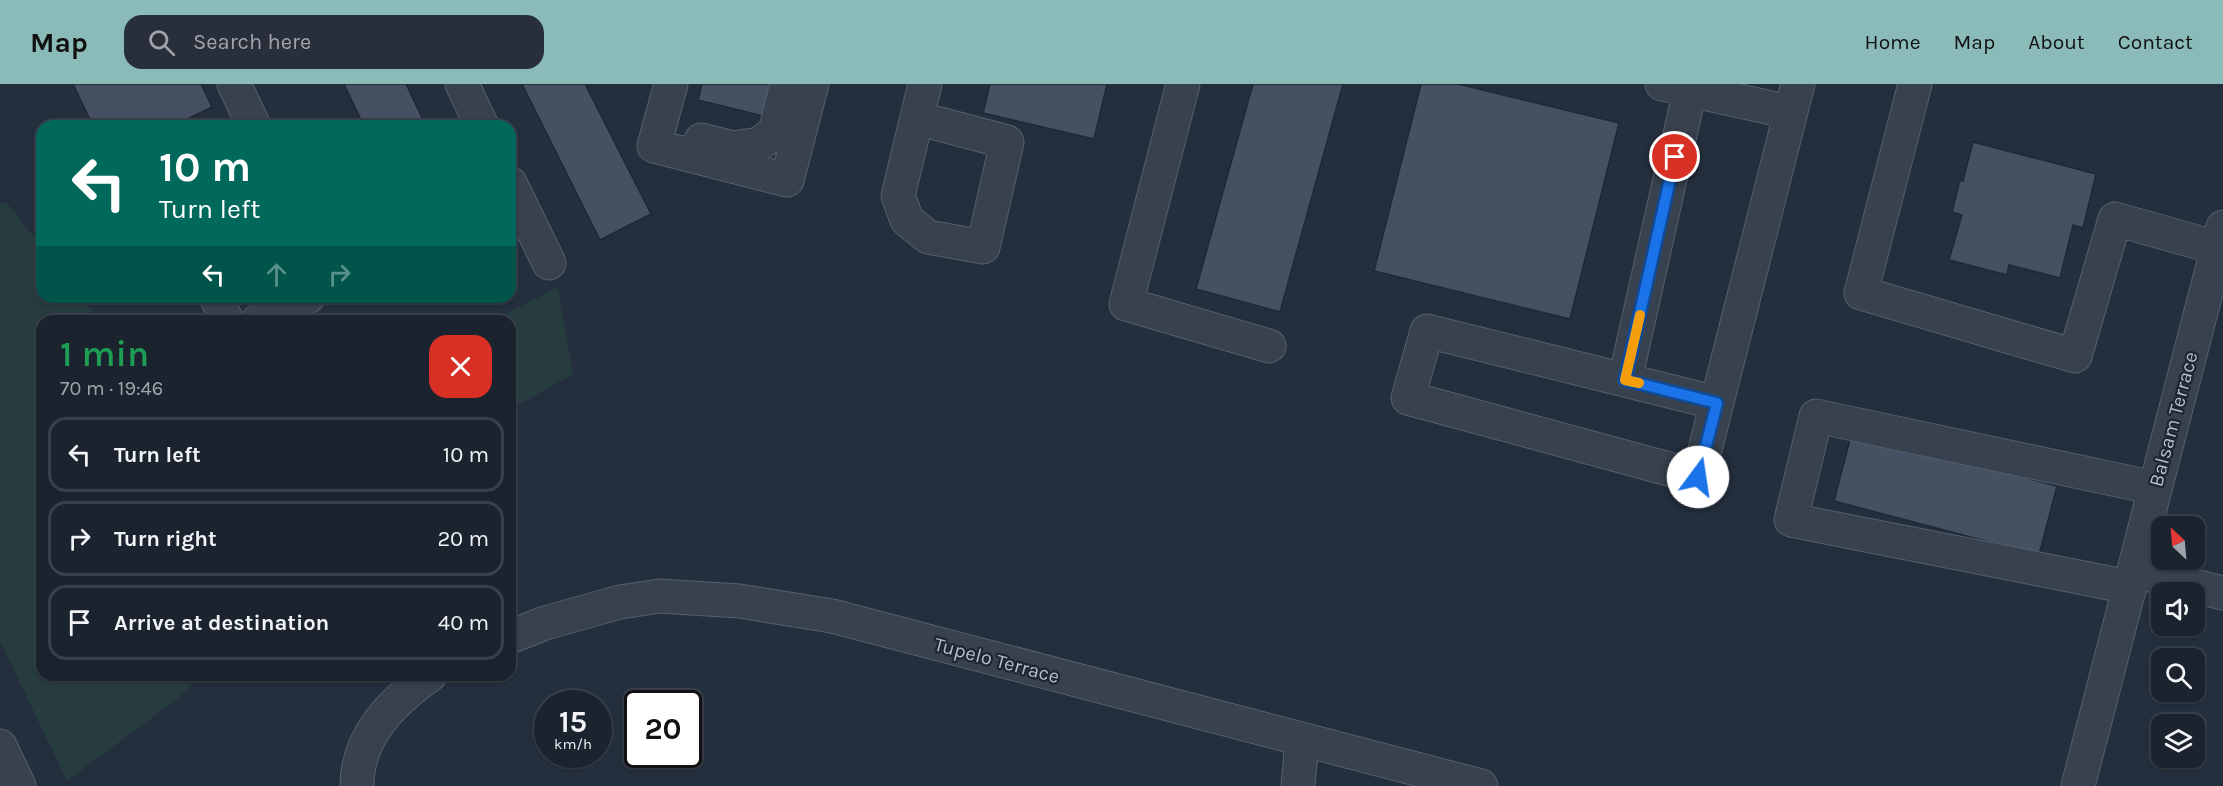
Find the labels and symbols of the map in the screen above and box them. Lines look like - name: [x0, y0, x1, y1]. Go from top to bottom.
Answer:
- pin: [1649, 131, 1700, 182]
- street label: Balsam Terrace: [2144, 349, 2203, 489]
- position arrow: [1666, 445, 1730, 509]
- north arrow: [2151, 516, 2205, 570]
- street label: Tupelo Terrace: [932, 633, 1062, 688]
- speed limit sign: 20: [624, 690, 702, 768]

